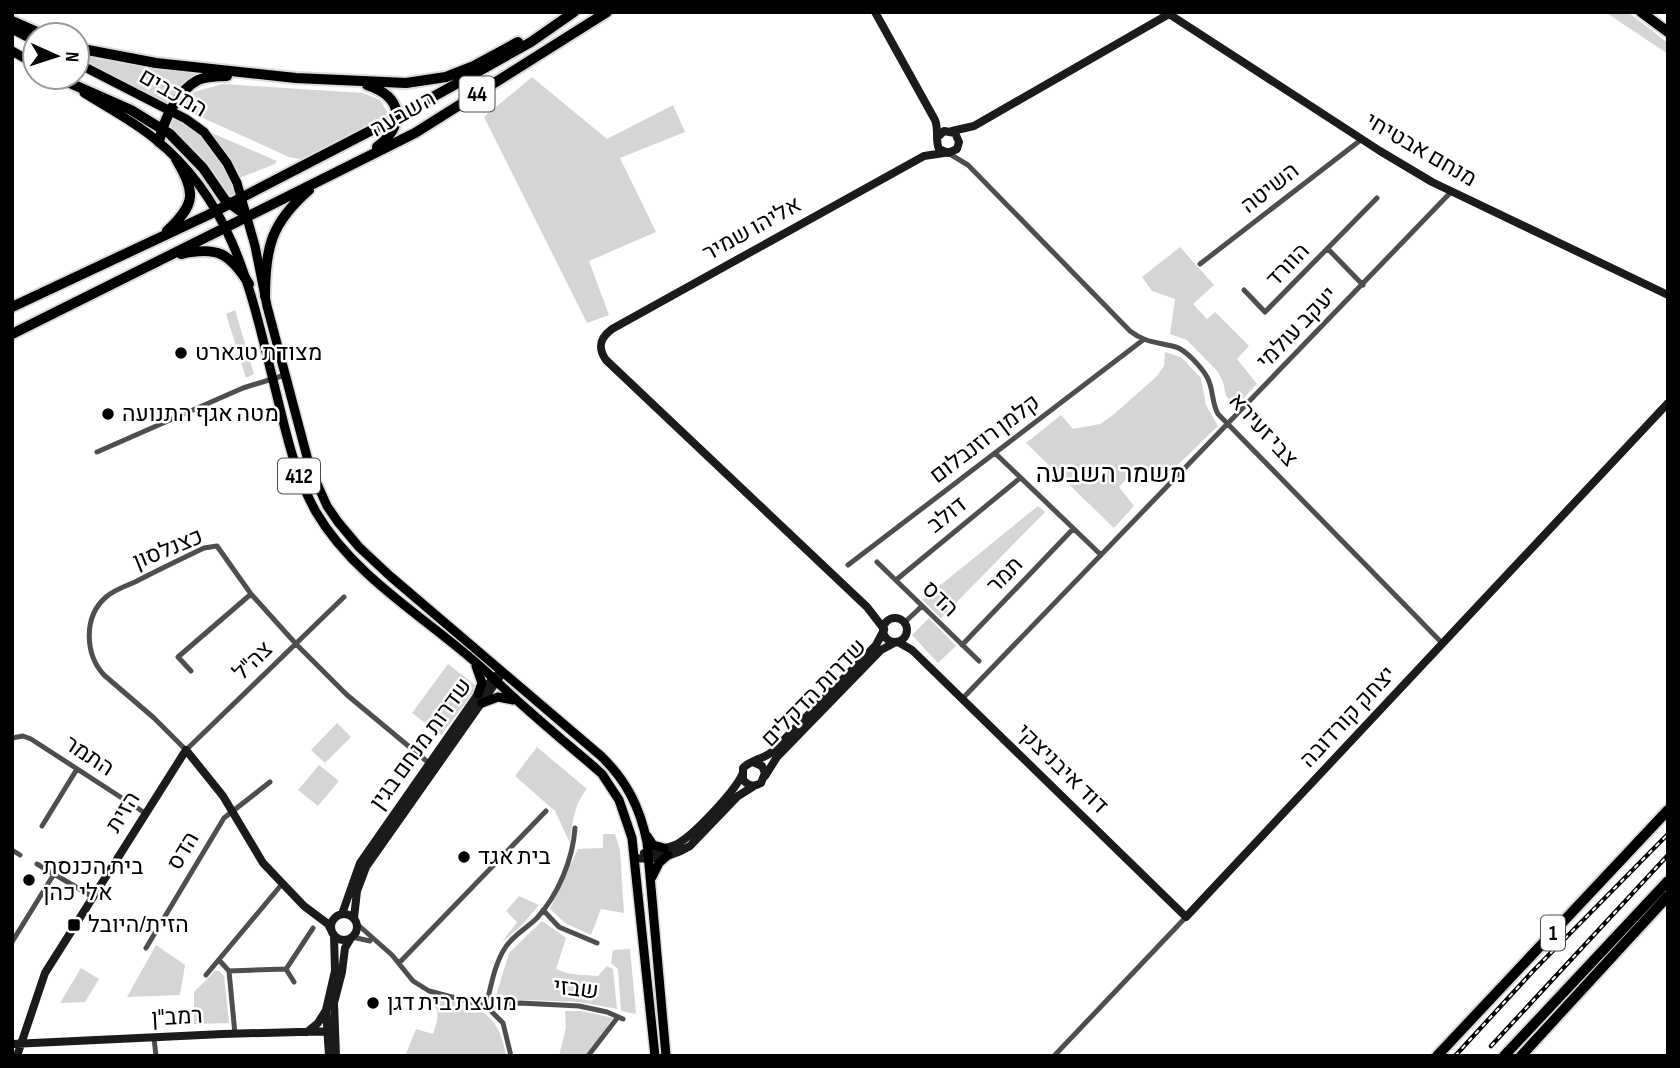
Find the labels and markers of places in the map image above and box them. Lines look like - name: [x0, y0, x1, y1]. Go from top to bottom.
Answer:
- place label: מצודת טגארט: [195, 339, 322, 367]
- marker: מצודת טגארט: [173, 345, 189, 361]
- place label: מטה אגף התנועה: [122, 400, 279, 428]
- marker: מטה אגף התנועה: [100, 406, 116, 422]
- place label: בית אגד: [478, 843, 551, 871]
- marker: בית אגד: [456, 849, 472, 865]
- place label: בית הכנסת אלי כהן: [43, 853, 143, 907]
- marker: בית הכנסת אלי כהן: [21, 872, 37, 888]
- place label: הזית/היובל: [88, 911, 189, 939]
- marker: הזית/היובל: [66, 917, 82, 933]
- place label: מועצת בית דגן: [387, 989, 517, 1017]
- marker: מועצת בית דגן: [365, 995, 381, 1011]

